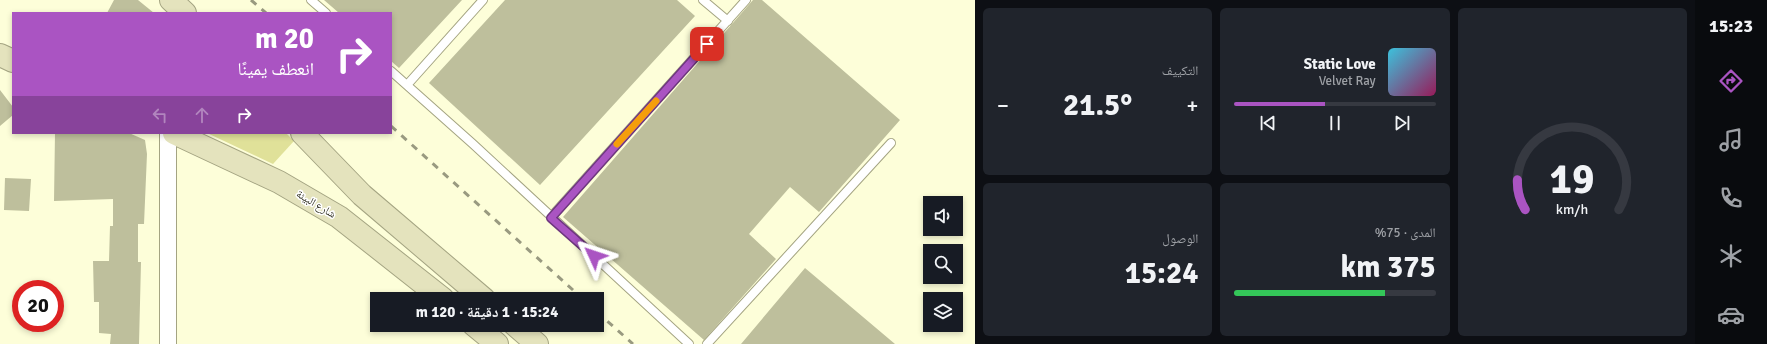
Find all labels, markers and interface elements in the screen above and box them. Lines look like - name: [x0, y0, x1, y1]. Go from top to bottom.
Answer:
- text: 15:23: [1709, 15, 1753, 37]
- text: 20 m: [255, 22, 314, 56]
- pin: [690, 27, 724, 61]
- icon: right: [328, 28, 380, 80]
- icon: arrive: [696, 33, 718, 55]
- text: Static Love: [1304, 55, 1376, 73]
- text: انعطف يمينًا: [237, 58, 314, 80]
- text: التكييف: [1162, 63, 1198, 79]
- icon: directions: [1717, 67, 1745, 95]
- text: Velvet Ray: [1319, 73, 1376, 89]
- text: 21.5°: [1063, 87, 1132, 124]
- text: −: [997, 92, 1009, 119]
- text: +: [1186, 92, 1198, 119]
- icon: left: [149, 104, 171, 126]
- icon: ahead: [191, 104, 213, 126]
- icon: right: [233, 104, 255, 126]
- icon: previous: [1257, 112, 1279, 134]
- icon: pause: [1324, 112, 1346, 134]
- icon: next: [1391, 112, 1413, 134]
- icon: music: [1717, 126, 1745, 154]
- text: 19: [1550, 154, 1595, 205]
- icon: phone: [1717, 184, 1745, 212]
- street label: شارع البيئة: [294, 187, 338, 221]
- map controls: [923, 196, 963, 332]
- button: sound: [923, 196, 963, 236]
- text: km/h: [1556, 201, 1589, 218]
- text: المدى · 75%: [1375, 225, 1436, 241]
- text: الوصول: [1162, 231, 1198, 247]
- position arrow: [573, 235, 615, 277]
- icon: climate: [1717, 242, 1745, 270]
- button: search: [923, 244, 963, 284]
- text: 375 km: [1341, 249, 1436, 286]
- text: 15:24: [1125, 255, 1198, 292]
- speed limit sign: 20: [12, 280, 64, 332]
- button: layers: [923, 292, 963, 332]
- icon: car: [1717, 301, 1745, 329]
- text: 15:24 · 1 دقيقة · 120 m: [416, 303, 558, 321]

